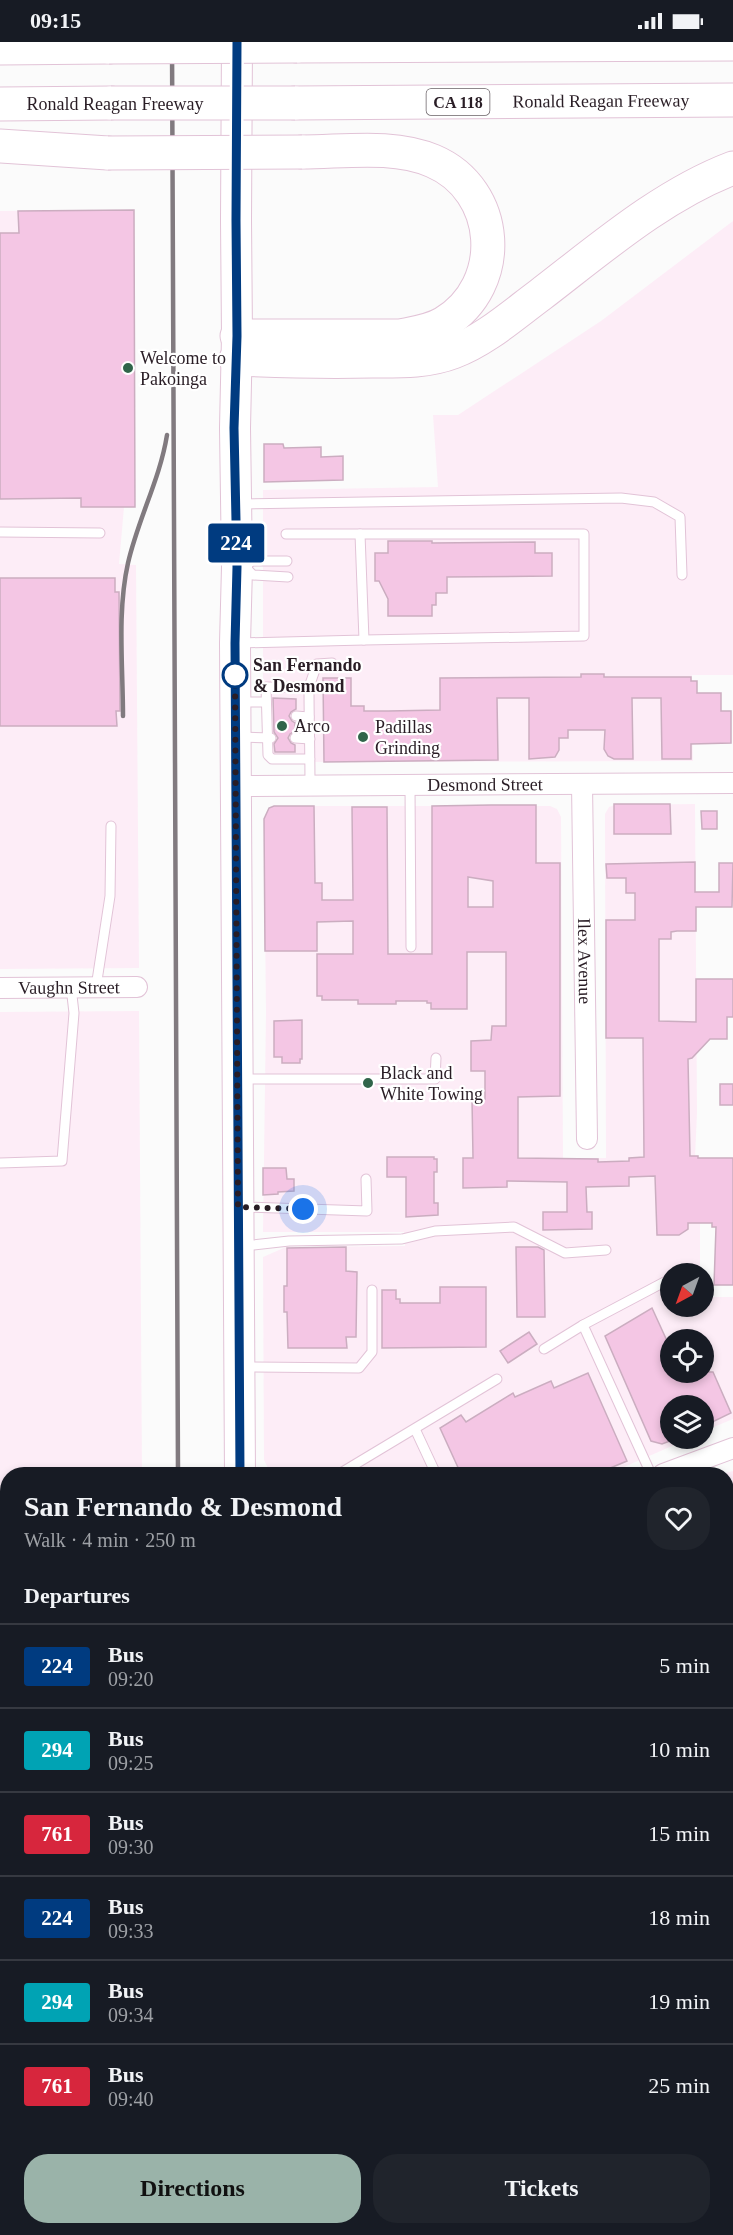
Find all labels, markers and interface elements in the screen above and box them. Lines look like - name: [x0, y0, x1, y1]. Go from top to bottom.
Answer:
- text: 09:15: [30, 8, 81, 33]
- road number: CA 118: [426, 89, 490, 115]
- street label: Ronald Reagan Freeway: [512, 90, 690, 112]
- street label: Ronald Reagan Freeway: [27, 94, 203, 114]
- place label: Welcome to Pakoinga: [140, 348, 226, 389]
- marker: Welcome to Pakoinga: [121, 361, 135, 375]
- line badge: 224: [202, 524, 270, 562]
- text: 224: [220, 531, 252, 555]
- place label: San Fernando & Desmond: [253, 655, 362, 696]
- marker: San Fernando & Desmond: [222, 662, 248, 688]
- place label: Arco: [294, 716, 330, 736]
- place label: Padillas Grinding: [375, 717, 440, 758]
- marker: Arco: [275, 719, 289, 733]
- marker: Padillas Grinding: [356, 730, 370, 744]
- street label: Desmond Street: [427, 774, 543, 795]
- street label: Ilex Avenue: [574, 918, 595, 1004]
- street label: Vaughn Street: [18, 977, 120, 998]
- place label: Black and White Towing: [380, 1063, 483, 1104]
- marker: Black and White Towing: [361, 1076, 375, 1090]
- your location: [288, 1194, 318, 1224]
- north arrow: [660, 1263, 714, 1317]
- map controls: [660, 1263, 714, 1449]
- button: locate: [660, 1329, 714, 1383]
- button: layers: [660, 1395, 714, 1449]
- button: heart: [647, 1487, 710, 1550]
- text: San Fernando & Desmond: [24, 1491, 342, 1522]
- text: Walk · 4 min · 250 m: [24, 1529, 196, 1551]
- text: Departures: [24, 1583, 130, 1608]
- text: Bus: [108, 1642, 143, 1667]
- text: 5 min: [659, 1653, 710, 1678]
- text: 224: [41, 1654, 73, 1678]
- text: 09:20: [108, 1668, 154, 1690]
- text: Bus: [108, 1726, 143, 1751]
- text: 10 min: [648, 1737, 710, 1762]
- text: 294: [41, 1738, 73, 1762]
- text: 09:25: [108, 1752, 154, 1774]
- text: Bus: [108, 1810, 143, 1835]
- text: 15 min: [648, 1821, 710, 1846]
- text: 761: [41, 1822, 73, 1846]
- text: 09:30: [108, 1836, 154, 1858]
- text: Bus: [108, 1894, 143, 1919]
- text: 18 min: [648, 1905, 710, 1930]
- text: 224: [41, 1906, 73, 1930]
- text: 09:33: [108, 1920, 154, 1942]
- text: Bus: [108, 1978, 143, 2003]
- text: 19 min: [648, 1989, 710, 2014]
- text: 294: [41, 1990, 73, 2014]
- text: 09:34: [108, 2004, 154, 2026]
- text: Bus: [108, 2062, 143, 2087]
- text: 25 min: [648, 2073, 710, 2098]
- text: 761: [41, 2074, 73, 2098]
- text: 09:40: [108, 2088, 154, 2110]
- button: Directions: [24, 2154, 361, 2223]
- button: Tickets: [373, 2154, 710, 2223]

